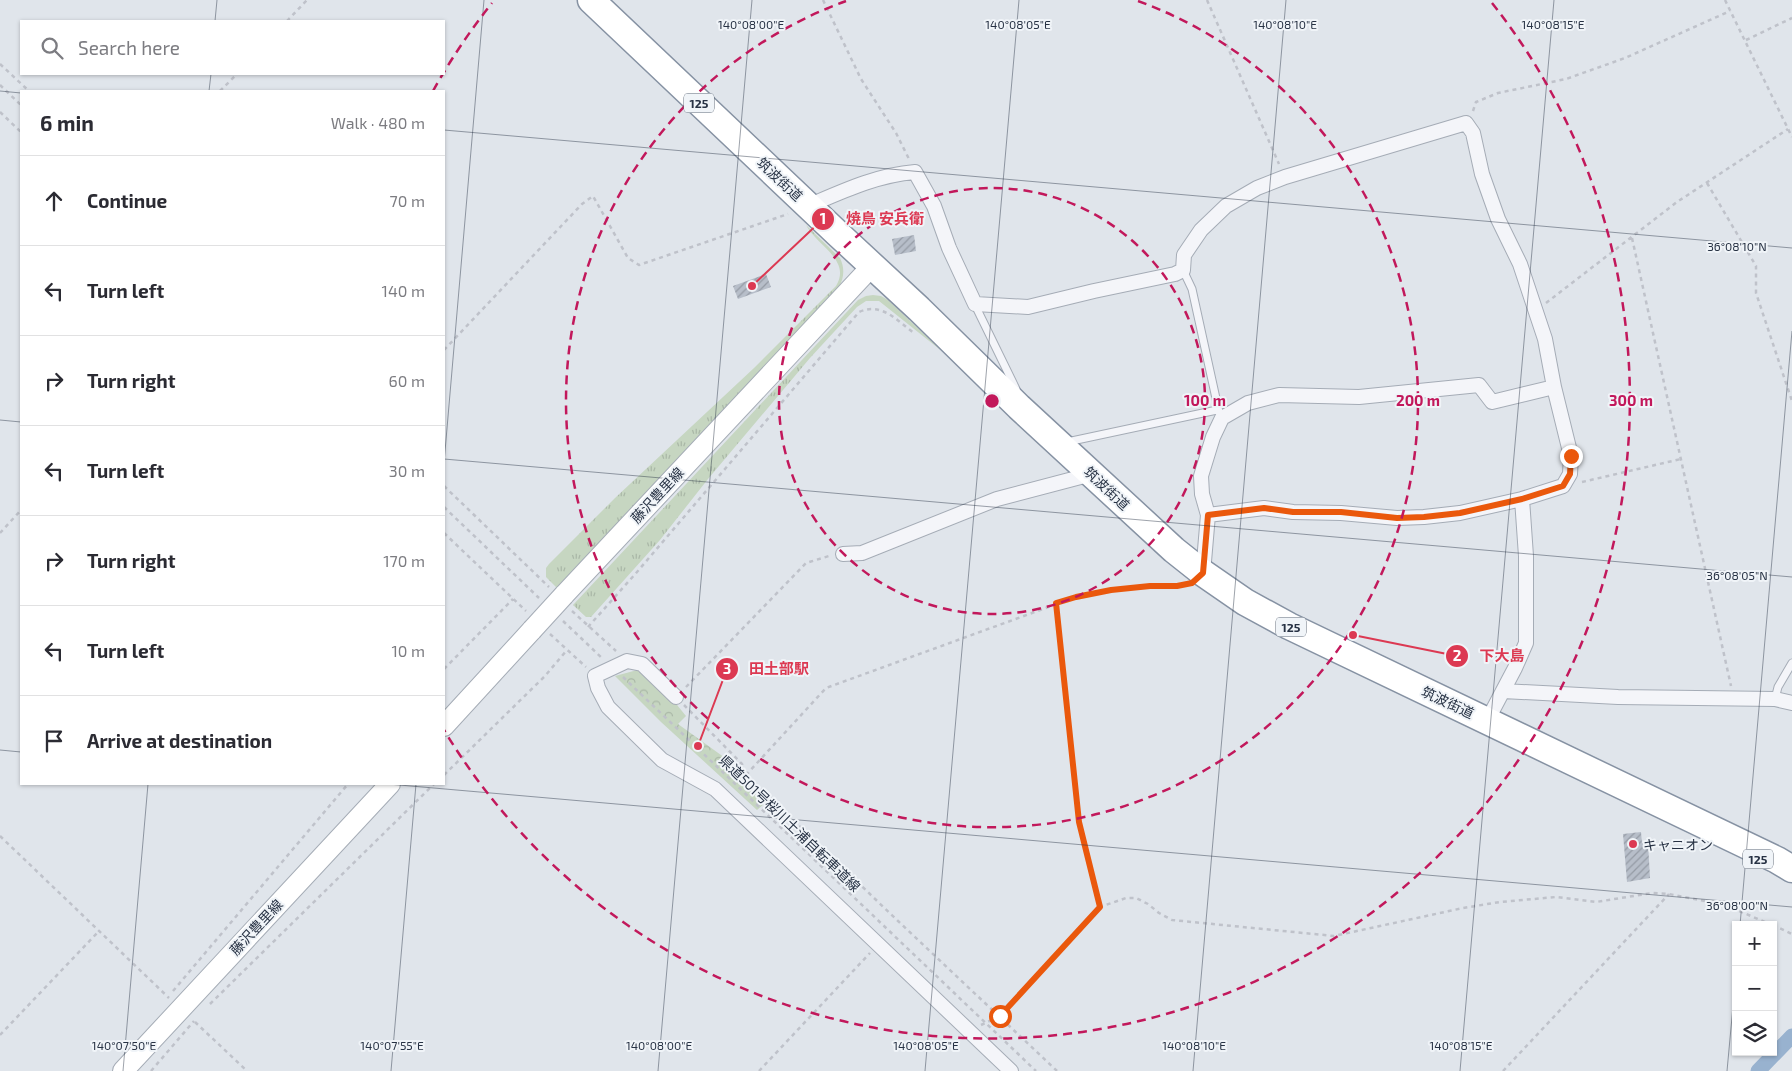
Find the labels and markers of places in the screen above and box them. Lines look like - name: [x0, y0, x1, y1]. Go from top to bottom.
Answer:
- callout: 焼鳥 安兵衛: [811, 204, 934, 234]
- centre of rings: [983, 392, 1001, 410]
- callout: 下大島: [1444, 641, 1534, 671]
- callout: 田土部駅: [714, 654, 819, 684]
- place label: キャニオン: [1643, 836, 1713, 853]
- marker: キャニオン: [1627, 838, 1639, 850]

